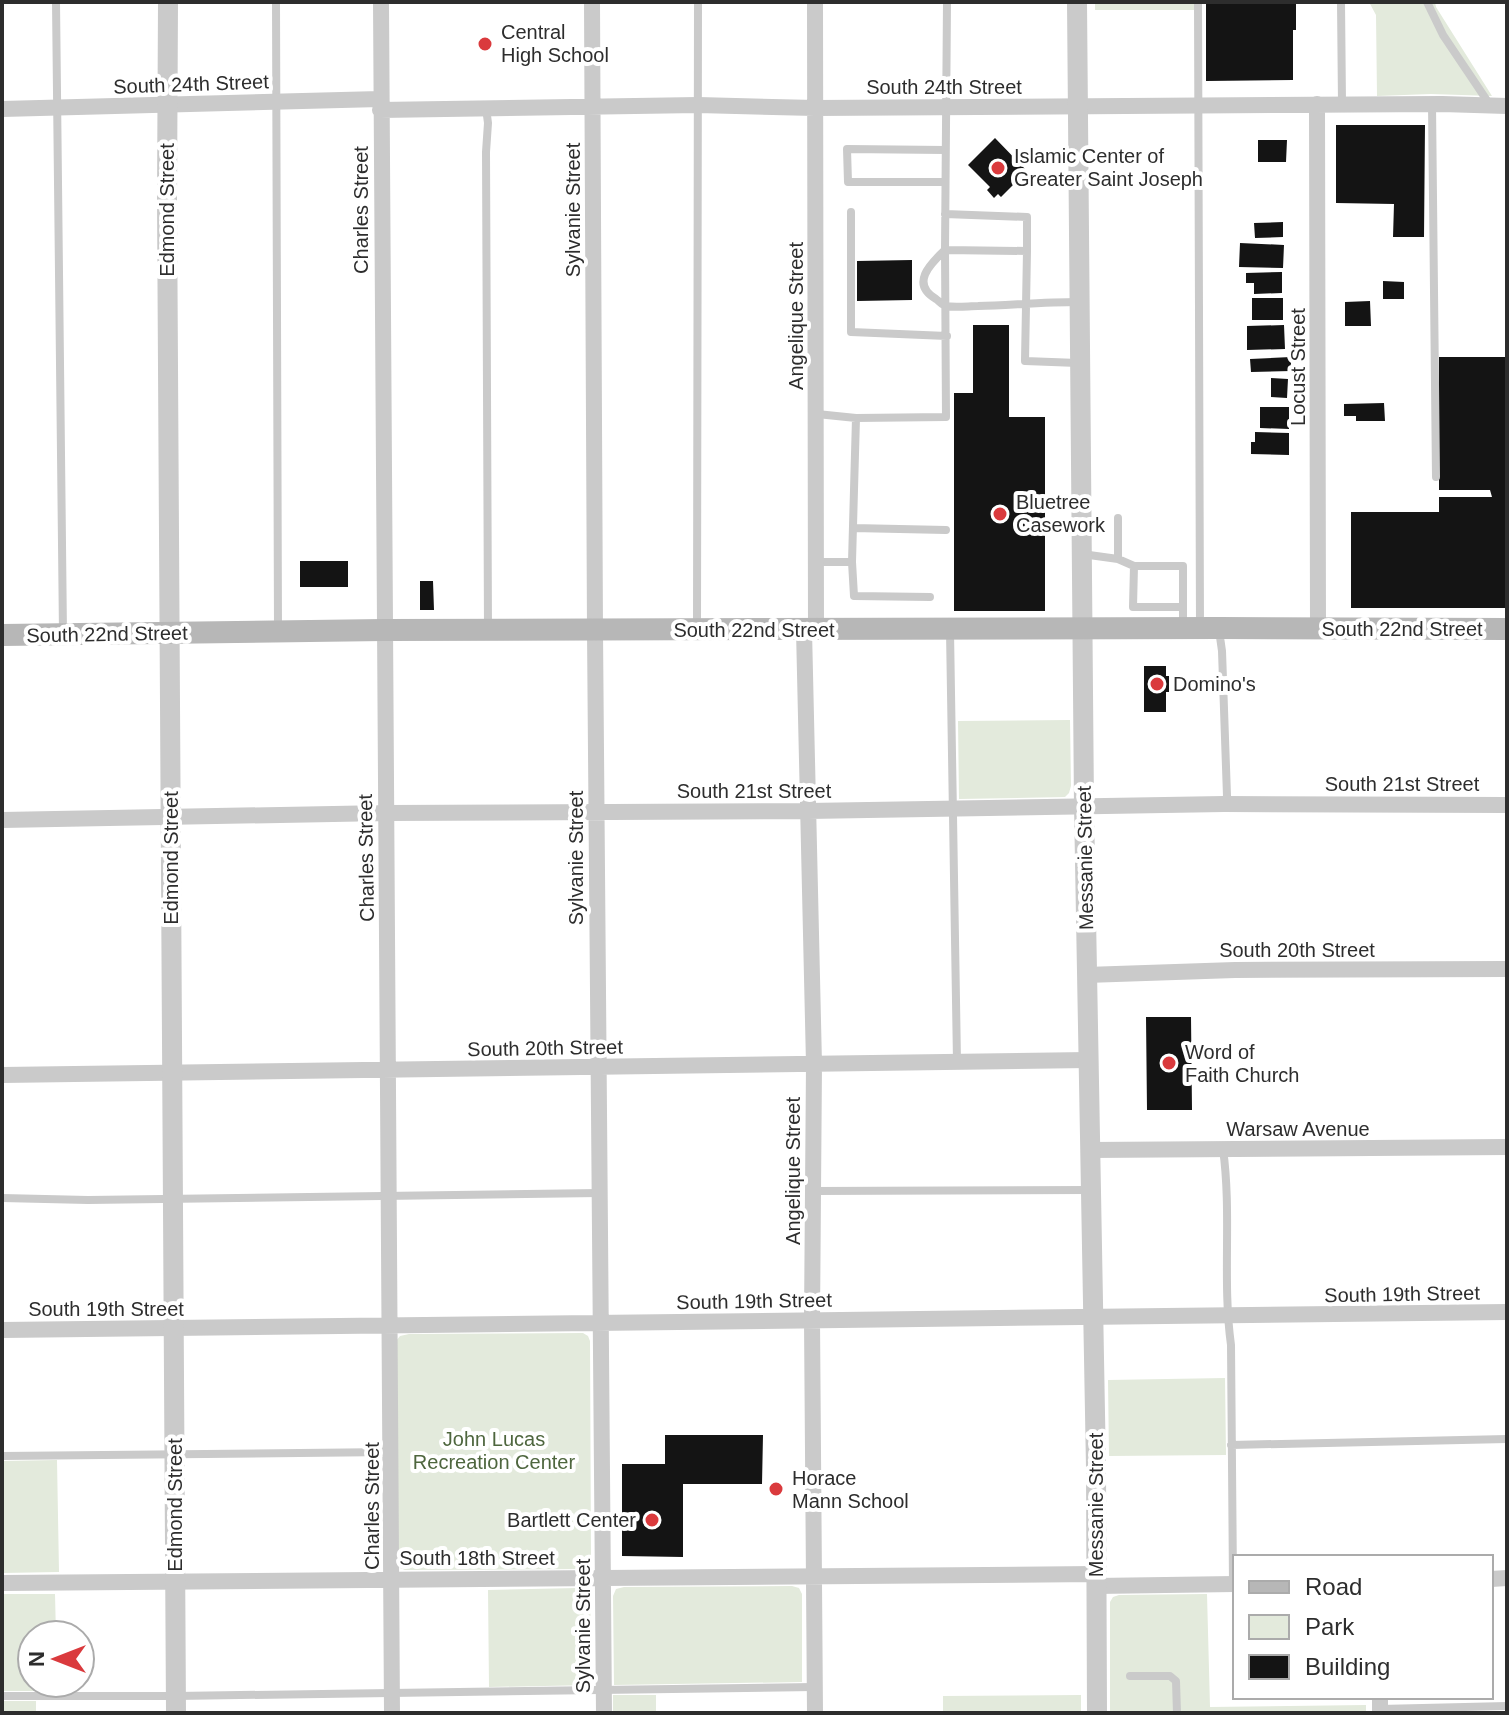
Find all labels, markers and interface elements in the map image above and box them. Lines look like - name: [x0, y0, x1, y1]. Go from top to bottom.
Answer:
- place label: Central High School: [501, 21, 609, 66]
- marker: Central High School: [476, 35, 494, 53]
- street label: South 24th Street: [113, 70, 270, 98]
- street label: South 24th Street: [866, 76, 1022, 98]
- street label: Sylvanie Street: [562, 142, 584, 277]
- street label: Edmond Street: [156, 143, 178, 277]
- place label: Islamic Center of Greater Saint Joseph: [1014, 145, 1203, 190]
- street label: Charles Street: [350, 146, 372, 274]
- marker: Islamic Center of Greater Saint Joseph: [989, 159, 1007, 177]
- street label: Angelique Street: [785, 242, 807, 390]
- street label: Locust Street: [1287, 308, 1309, 426]
- place label: Bluetree Casework: [1016, 491, 1106, 536]
- marker: Bluetree Casework: [991, 505, 1009, 523]
- street label: South 22nd Street: [1321, 618, 1483, 640]
- street label: South 22nd Street: [673, 619, 835, 641]
- street label: South 22nd Street: [26, 622, 188, 646]
- place label: Domino's: [1173, 673, 1256, 695]
- marker: Domino's: [1148, 675, 1166, 693]
- street label: South 21st Street: [1325, 773, 1480, 795]
- street label: South 21st Street: [677, 780, 832, 802]
- street label: Messanie Street: [1073, 785, 1097, 930]
- street label: Sylvanie Street: [565, 790, 587, 925]
- street label: Edmond Street: [160, 791, 182, 925]
- street label: Charles Street: [354, 793, 378, 922]
- street label: South 20th Street: [1219, 939, 1375, 961]
- street label: South 20th Street: [467, 1036, 623, 1060]
- place label: Word of Faith Church: [1185, 1041, 1300, 1086]
- marker: Word of Faith Church: [1160, 1054, 1178, 1072]
- street label: Angelique Street: [782, 1097, 804, 1245]
- street label: Warsaw Avenue: [1226, 1118, 1370, 1140]
- street label: South 19th Street: [1324, 1282, 1480, 1306]
- street label: South 19th Street: [676, 1289, 832, 1313]
- street label: South 19th Street: [28, 1298, 184, 1320]
- park label: John Lucas Recreation Center: [413, 1428, 575, 1473]
- street label: Messanie Street: [1085, 1432, 1107, 1577]
- street label: Edmond Street: [164, 1438, 186, 1572]
- street label: Charles Street: [361, 1442, 383, 1570]
- place label: Horace Mann School: [792, 1467, 909, 1512]
- marker: Horace Mann School: [767, 1480, 785, 1498]
- place label: Bartlett Center: [507, 1509, 636, 1531]
- marker: Bartlett Center: [643, 1511, 661, 1529]
- street label: South 18th Street: [399, 1547, 555, 1569]
- legend: [1233, 1555, 1493, 1699]
- street label: Sylvanie Street: [572, 1558, 594, 1693]
- text: Road: [1305, 1573, 1362, 1600]
- text: Park: [1305, 1613, 1355, 1640]
- north arrow: [16, 1619, 96, 1699]
- text: N: [24, 1651, 49, 1667]
- text: Building: [1305, 1653, 1390, 1680]

